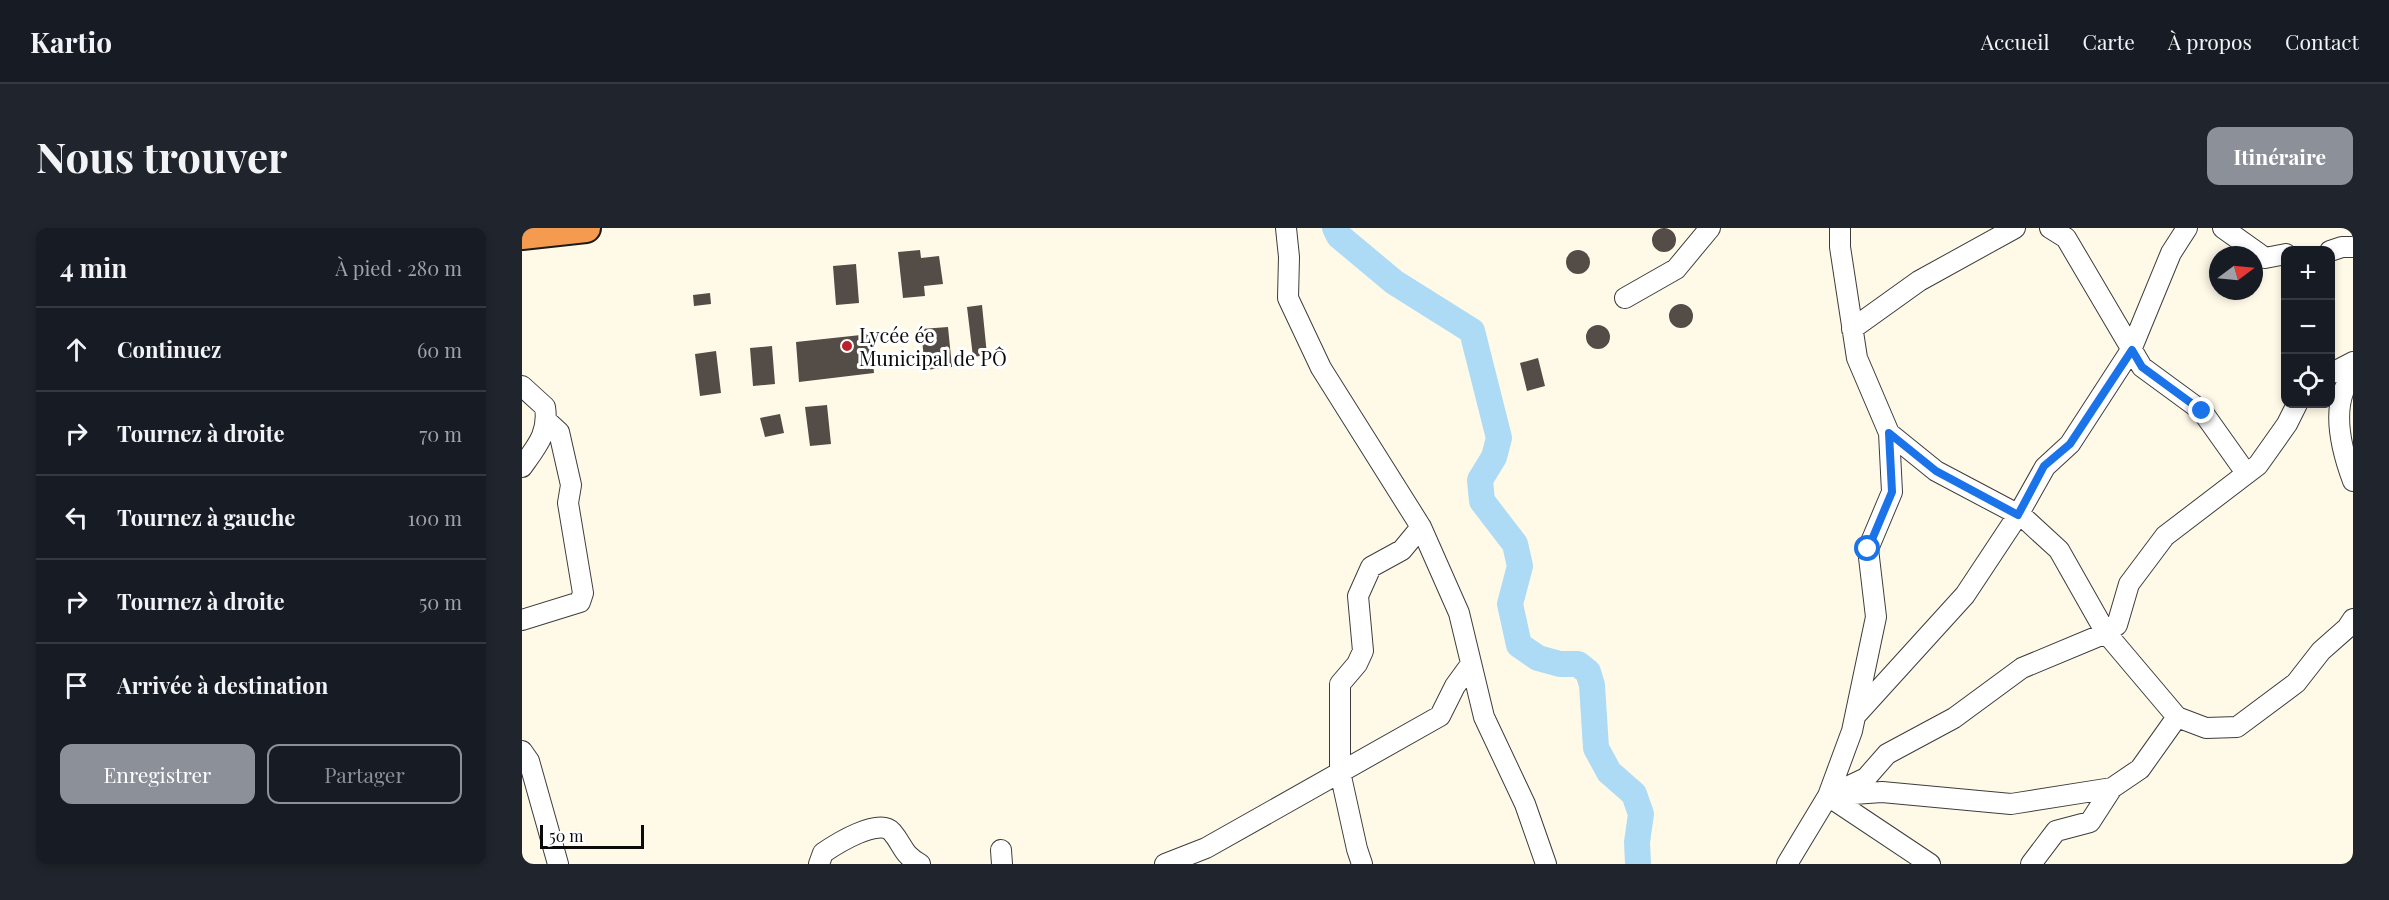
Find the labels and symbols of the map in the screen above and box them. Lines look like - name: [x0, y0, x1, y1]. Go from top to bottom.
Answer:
- north arrow: [2209, 246, 2263, 300]
- place label: Lycée ée Municipal de PÔ: [859, 321, 1007, 371]
- marker: Lycée ée Municipal de PÔ: [840, 339, 854, 353]
- route end: [2188, 397, 2214, 423]
- route start: [1854, 535, 1880, 561]
- scale bar: [540, 822, 644, 850]

